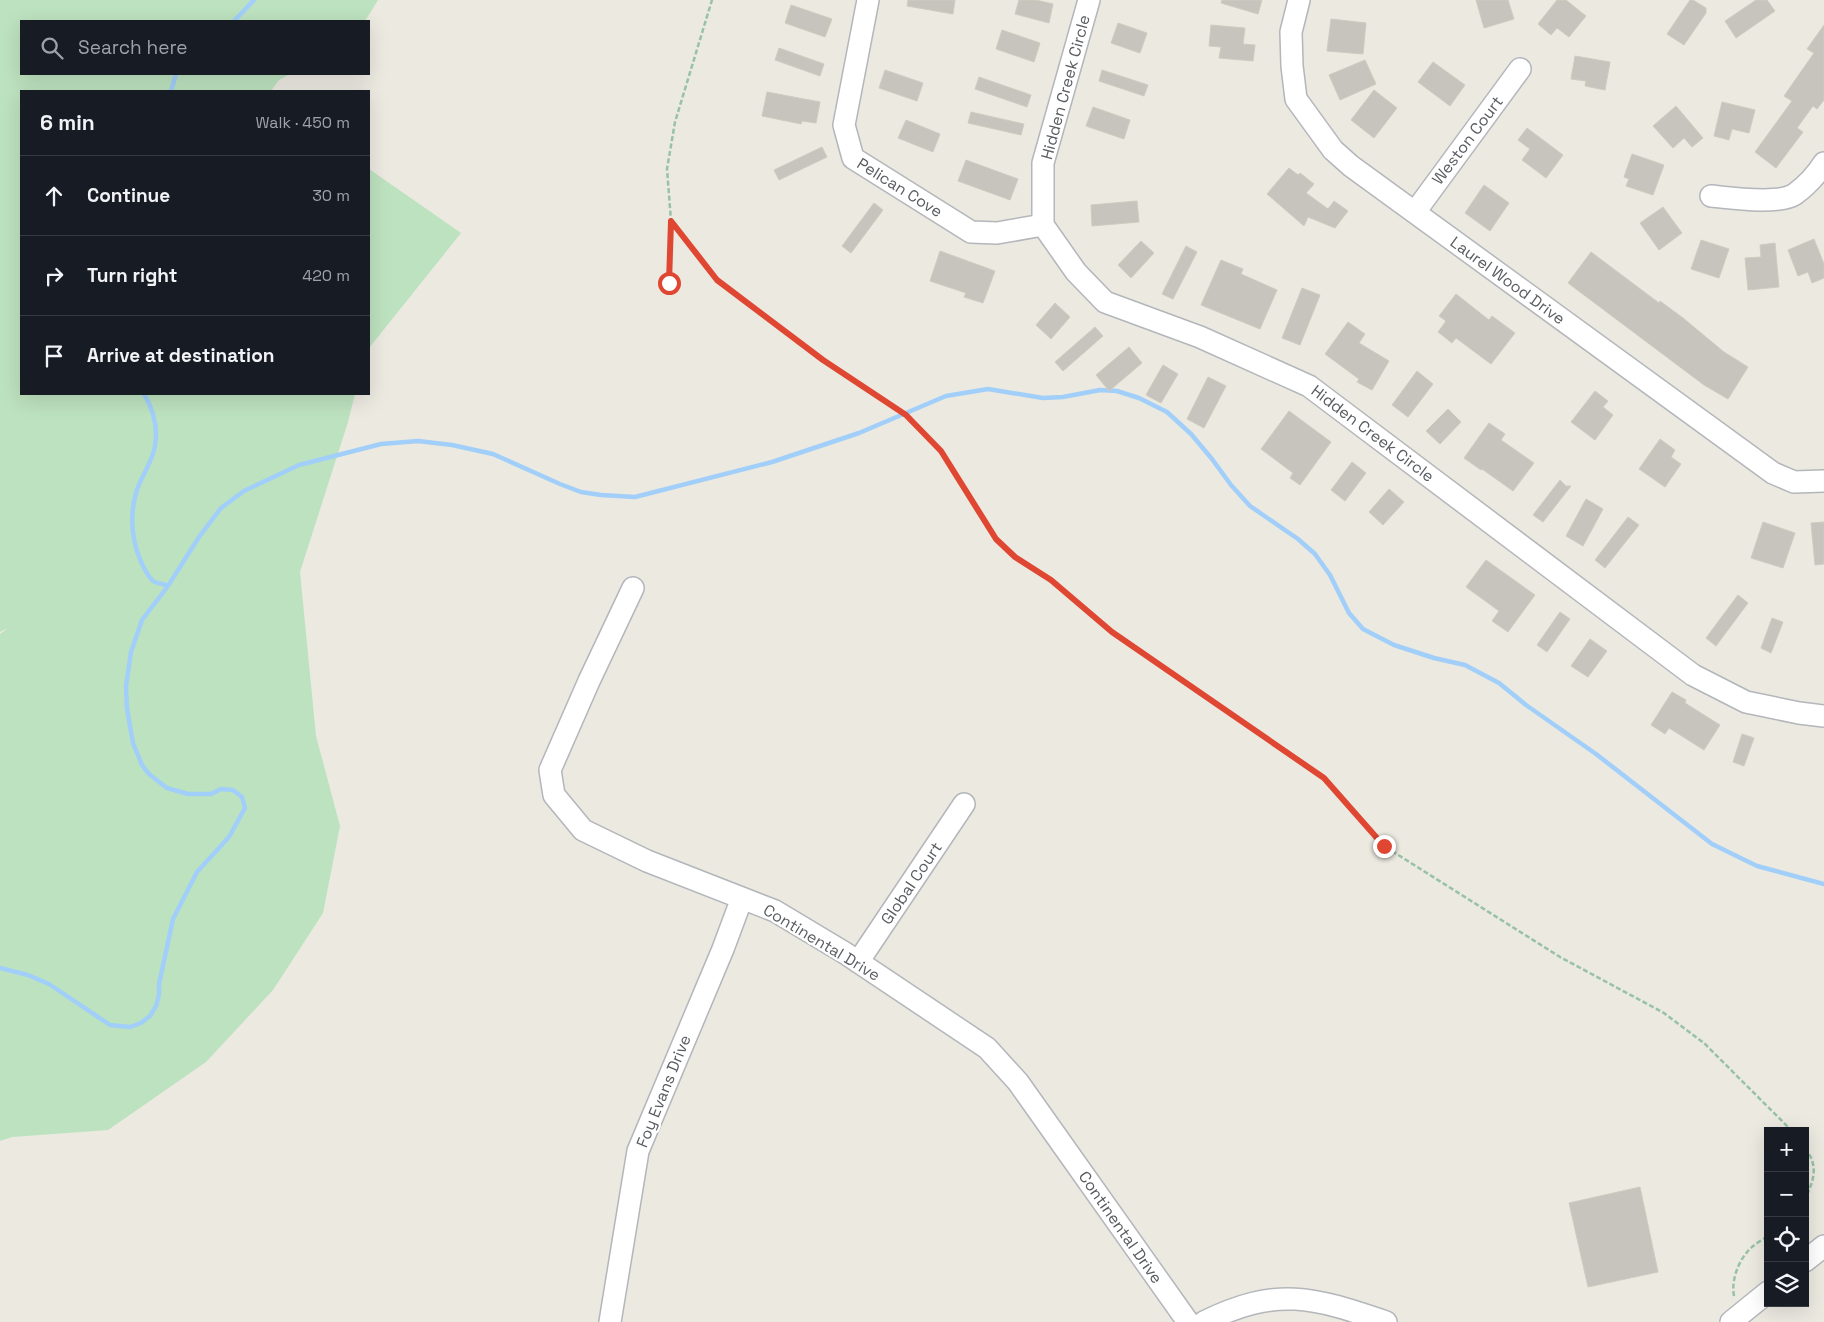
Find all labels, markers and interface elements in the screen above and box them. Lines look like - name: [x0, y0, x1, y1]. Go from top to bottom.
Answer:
- street label: Hidden Creek Circle: [1036, 12, 1095, 162]
- search box: [20, 20, 370, 75]
- icon: search: [38, 34, 66, 62]
- text: Search here: [78, 35, 188, 60]
- street label: Weston Court: [1427, 92, 1508, 189]
- text: 6 min: [40, 109, 95, 136]
- text: Walk · 450 m: [256, 112, 350, 133]
- street label: Pelican Cove: [853, 153, 946, 222]
- icon: ahead: [40, 182, 68, 210]
- text: Continue: [87, 183, 170, 208]
- text: 30 m: [312, 185, 350, 206]
- street label: Laurel Wood Drive: [1446, 232, 1569, 329]
- icon: right: [40, 262, 68, 290]
- text: Turn right: [87, 263, 177, 288]
- text: 420 m: [302, 265, 350, 286]
- route start: [658, 272, 681, 295]
- icon: arrive: [40, 342, 68, 370]
- text: Arrive at destination: [87, 343, 275, 368]
- street label: Hidden Creek Circle: [1307, 380, 1439, 487]
- route end: [1373, 835, 1396, 858]
- street label: Global Court: [876, 838, 947, 929]
- street label: Continental Drive: [759, 899, 884, 986]
- street label: Foy Evans Drive: [631, 1032, 696, 1151]
- map controls: [1764, 1127, 1809, 1307]
- button: +: [1764, 1127, 1809, 1172]
- street label: Continental Drive: [1074, 1167, 1167, 1288]
- button: −: [1764, 1172, 1809, 1217]
- button: locate: [1764, 1217, 1809, 1262]
- button: layers: [1764, 1262, 1809, 1307]

